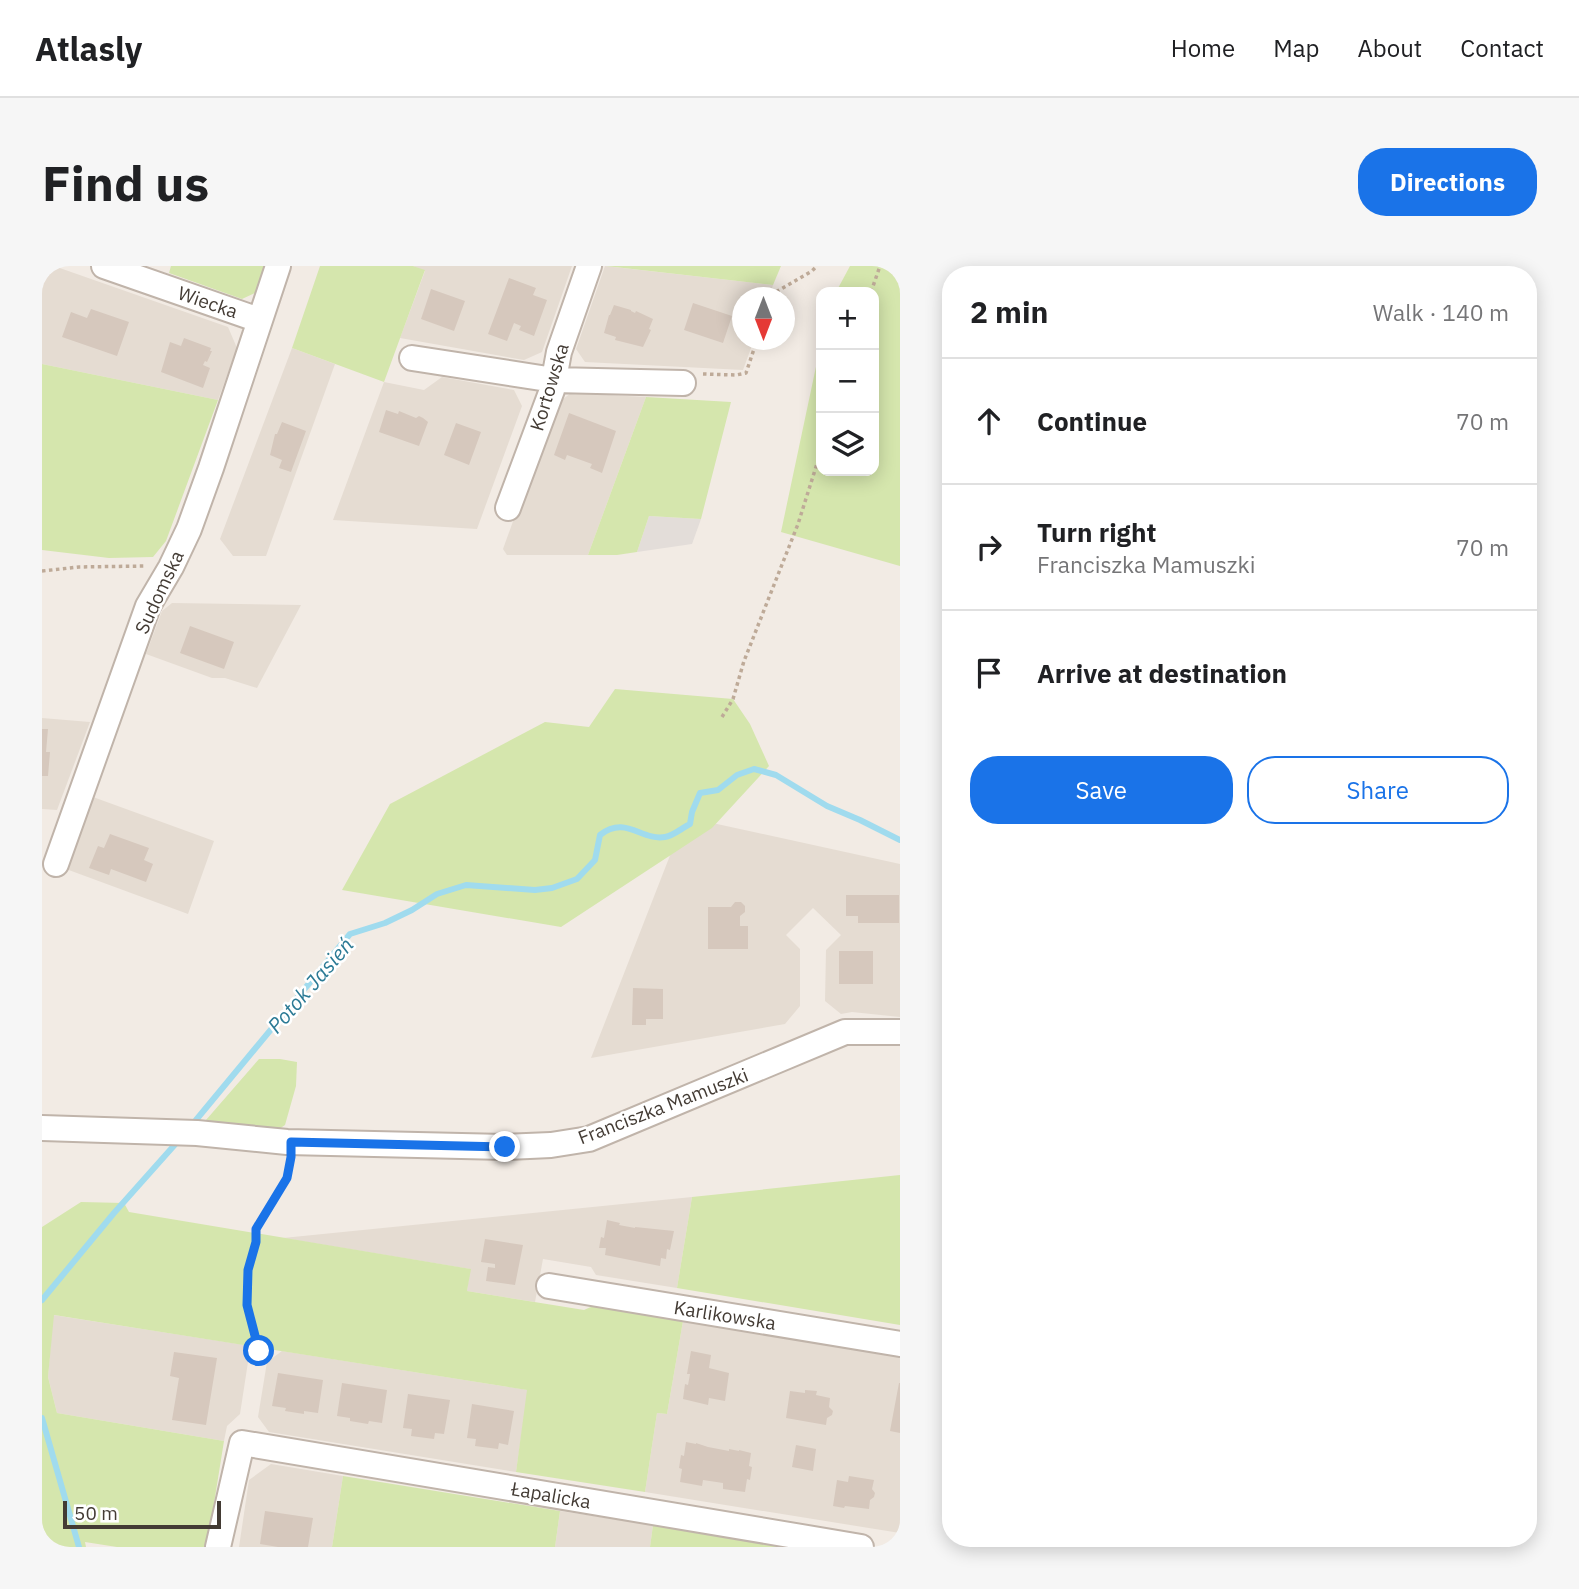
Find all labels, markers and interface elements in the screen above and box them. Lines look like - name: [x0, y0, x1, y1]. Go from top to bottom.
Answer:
- text: Atlasly: [35, 27, 142, 70]
- text: Home: [1171, 32, 1235, 64]
- text: Map: [1273, 32, 1319, 64]
- text: About: [1357, 32, 1422, 64]
- text: Contact: [1460, 32, 1544, 64]
- button: Directions: [1358, 148, 1537, 216]
- text: Find us: [42, 151, 209, 214]
- street label: Wiecka: [175, 281, 241, 323]
- north arrow: [732, 287, 795, 350]
- map controls: [816, 287, 879, 476]
- button: +: [816, 287, 879, 350]
- text: 2 min: [970, 292, 1048, 331]
- text: Walk · 140 m: [1373, 297, 1509, 327]
- street label: Kortowska: [524, 340, 574, 434]
- button: −: [816, 350, 879, 413]
- icon: ahead: [970, 402, 1008, 440]
- text: Continue: [1037, 404, 1147, 438]
- text: 70 m: [1456, 406, 1509, 436]
- button: layers: [816, 413, 879, 476]
- text: Turn right: [1037, 515, 1156, 549]
- icon: right: [970, 528, 1008, 566]
- text: 70 m: [1456, 532, 1509, 562]
- street label: Sudomska: [129, 546, 189, 638]
- text: Franciszka Mamuszki: [1037, 549, 1255, 579]
- icon: arrive: [970, 654, 1008, 692]
- text: Arrive at destination: [1037, 656, 1287, 690]
- button: Save: [970, 756, 1233, 824]
- button: Share: [1247, 756, 1509, 824]
- water label: Potok Jasień: [261, 931, 359, 1039]
- street label: Franciszka Mamuszki: [574, 1062, 752, 1150]
- route end: [489, 1131, 520, 1162]
- street label: Karlikowska: [672, 1295, 778, 1335]
- route start: [243, 1335, 274, 1366]
- street label: Łapalicka: [508, 1476, 593, 1514]
- scale bar: [63, 1498, 220, 1530]
- text: 50 m: [74, 1501, 118, 1525]

